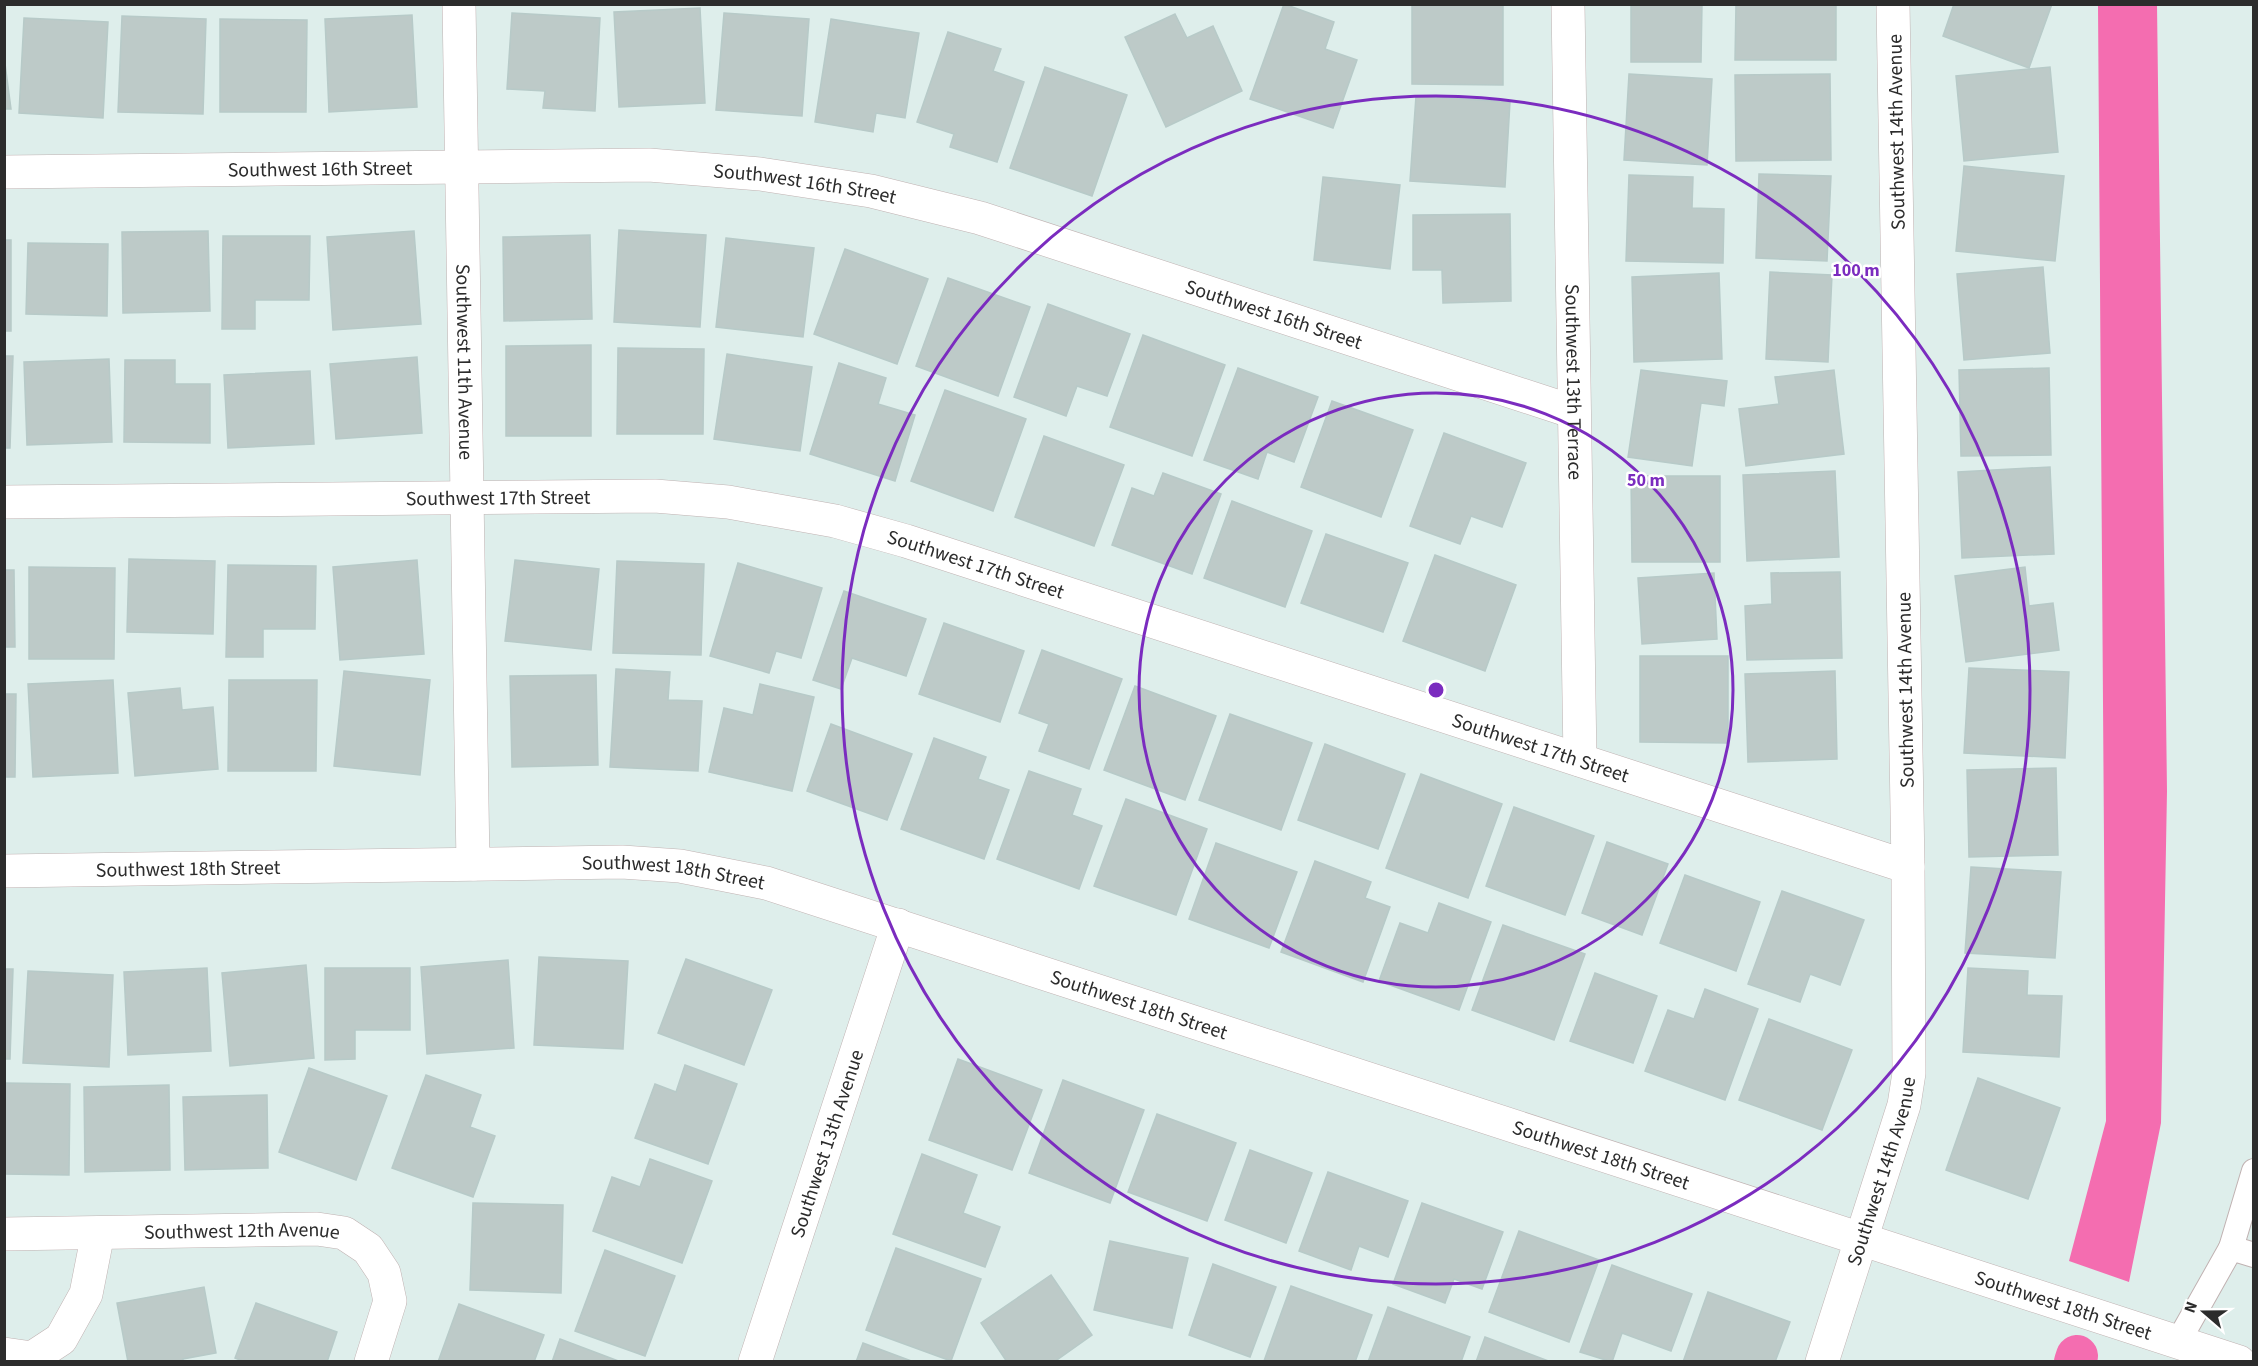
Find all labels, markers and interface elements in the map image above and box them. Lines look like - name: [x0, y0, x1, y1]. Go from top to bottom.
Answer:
- street label: Southwest 14th Avenue: [1881, 34, 1913, 230]
- street label: Southwest 16th Street: [227, 155, 413, 185]
- street label: Southwest 16th Street: [712, 157, 899, 212]
- text: 100 m: [1832, 258, 1880, 283]
- street label: Southwest 11th Avenue: [448, 264, 479, 460]
- street label: Southwest 16th Street: [1181, 273, 1366, 357]
- street label: Southwest 13th Terrace: [1557, 284, 1589, 480]
- text: 50 m: [1627, 468, 1665, 493]
- street label: Southwest 17th Street: [405, 484, 591, 513]
- street label: Southwest 17th Street: [884, 523, 1068, 607]
- street label: Southwest 14th Avenue: [1890, 592, 1922, 788]
- centre of rings: [1426, 680, 1446, 700]
- street label: Southwest 17th Street: [1448, 707, 1633, 790]
- street label: Southwest 18th Street: [581, 849, 767, 897]
- street label: Southwest 18th Street: [95, 854, 281, 885]
- street label: Southwest 18th Street: [1046, 963, 1231, 1047]
- street label: Southwest 13th Avenue: [784, 1046, 871, 1241]
- street label: Southwest 14th Avenue: [1841, 1075, 1923, 1270]
- street label: Southwest 18th Street: [1509, 1114, 1693, 1197]
- street label: Southwest 12th Avenue: [144, 1216, 342, 1247]
- street label: Southwest 18th Street: [1971, 1264, 2155, 1348]
- north arrow: [2174, 1282, 2234, 1342]
- text: N: [2179, 1298, 2203, 1316]

